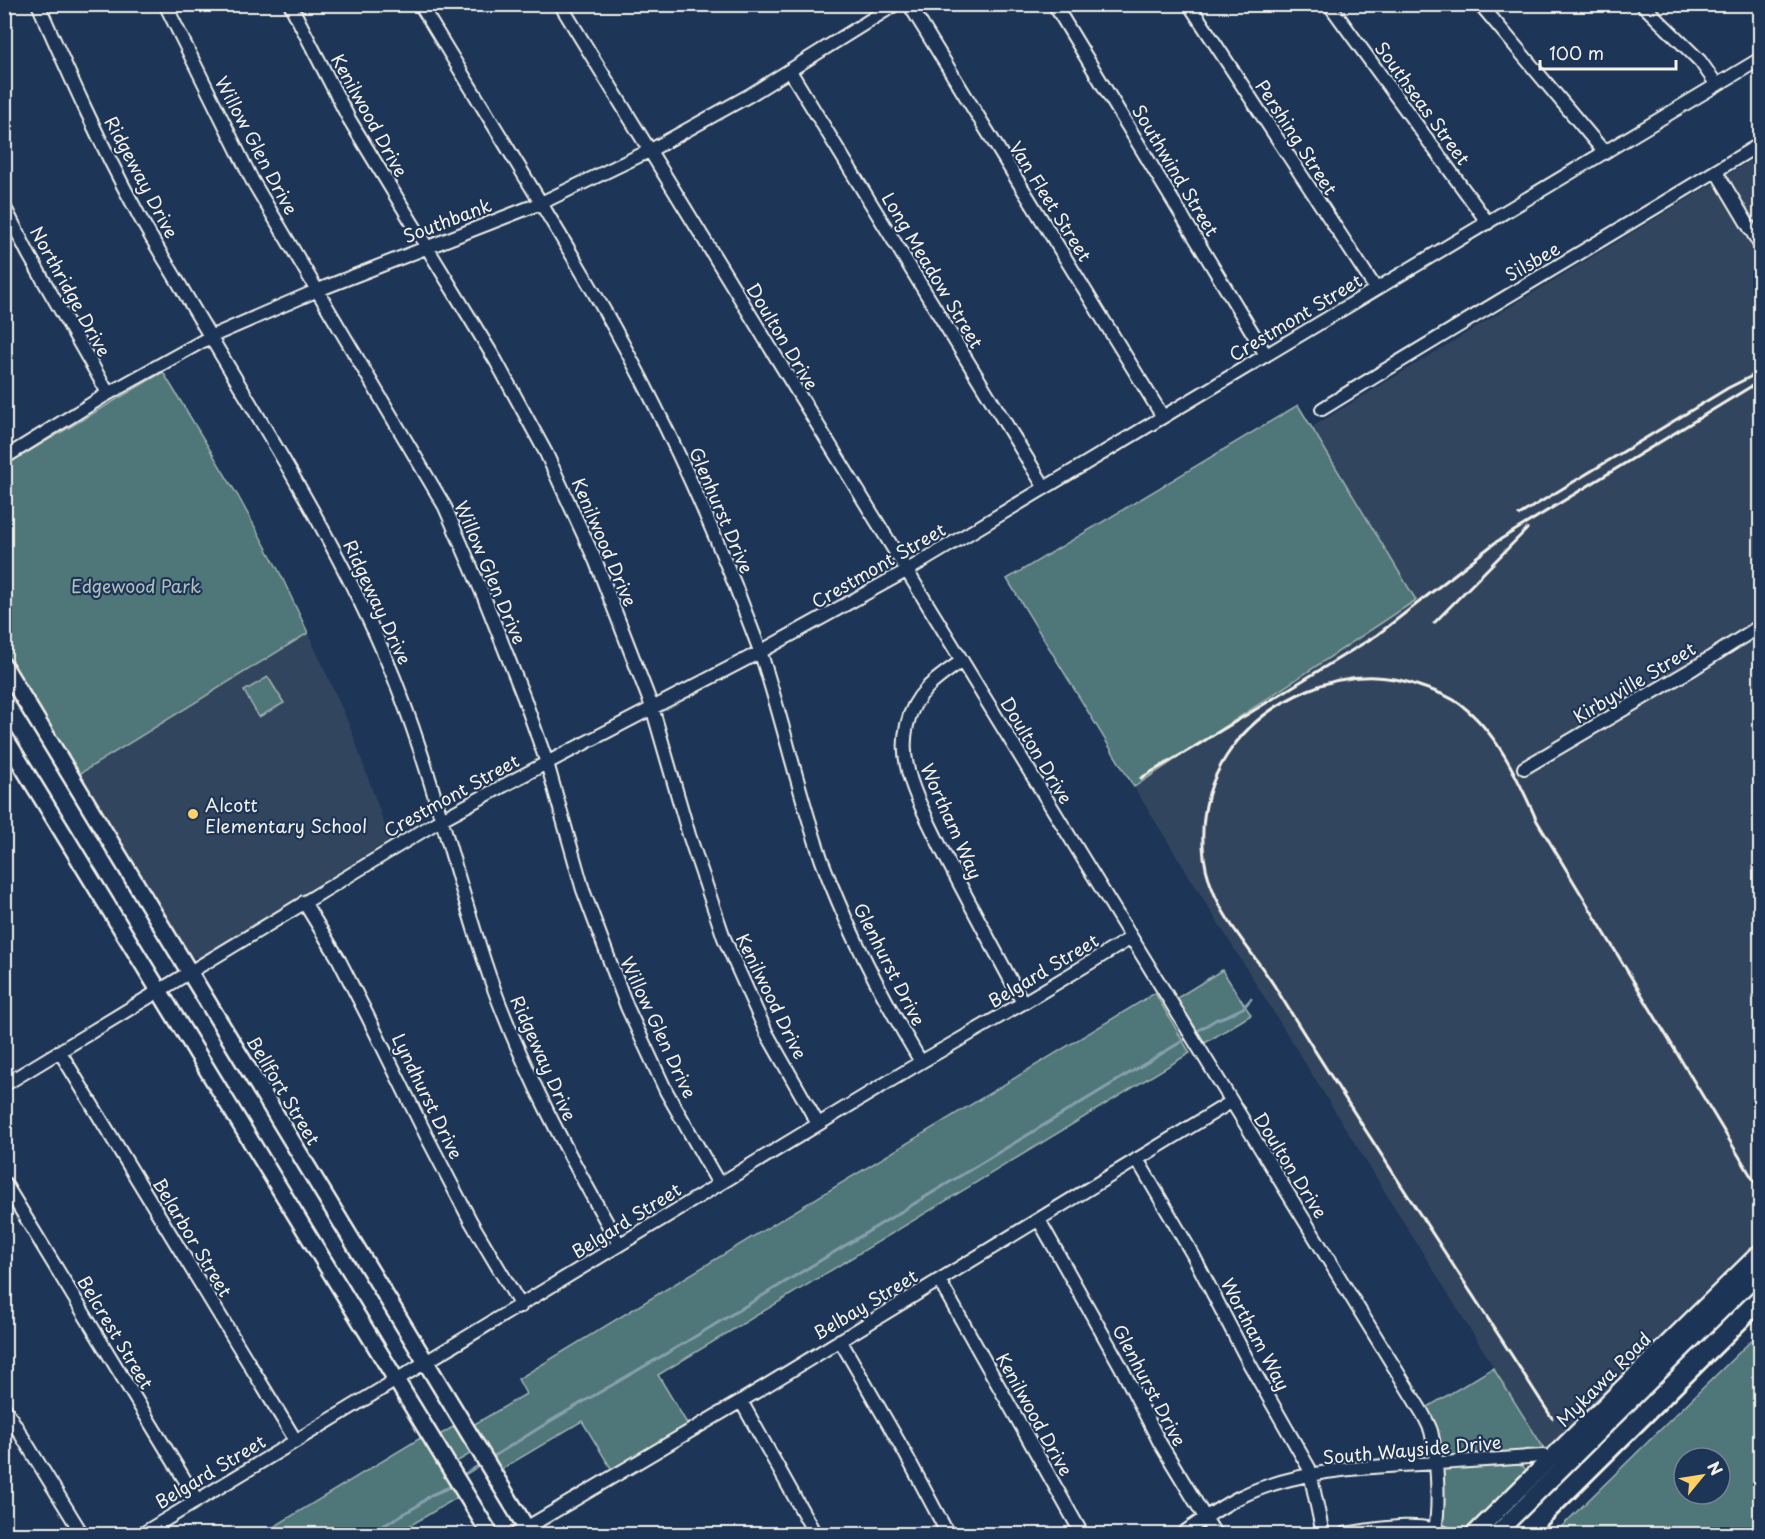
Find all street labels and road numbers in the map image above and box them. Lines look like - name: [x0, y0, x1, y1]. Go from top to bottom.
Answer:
- street label: Southseas Street: [1369, 36, 1477, 170]
- street label: Kenilwood Drive: [325, 48, 415, 182]
- street label: Willow Glen Drive: [209, 71, 305, 219]
- street label: Pershing Street: [1250, 74, 1344, 200]
- street label: Southwind Street: [1126, 99, 1226, 241]
- street label: Ridgeway Drive: [98, 111, 186, 243]
- street label: Van Fleet Street: [1003, 136, 1099, 266]
- street label: Long Meadow Street: [876, 187, 990, 353]
- street label: Southbank: [399, 191, 495, 249]
- street label: Northridge Drive: [24, 221, 118, 361]
- street label: Silsbee: [1500, 234, 1565, 288]
- street label: Crestmont Street: [1223, 267, 1367, 367]
- street label: Doulton Drive: [740, 277, 826, 395]
- street label: Glenhurst Drive: [683, 443, 761, 577]
- street label: Kenilwood Drive: [566, 474, 644, 610]
- street label: Willow Glen Drive: [449, 496, 533, 648]
- street label: Crestmont Street: [806, 516, 950, 614]
- street label: Ridgeway Drive: [337, 535, 419, 669]
- street label: Kirbyville Street: [1568, 635, 1700, 729]
- street label: Doulton Drive: [994, 691, 1080, 809]
- street label: Crestmont Street: [378, 747, 524, 843]
- street label: Wortham Way: [914, 759, 990, 883]
- street label: Glenhurst Drive: [847, 898, 933, 1030]
- street label: Belgard Street: [983, 926, 1103, 1014]
- street label: Kenilwood Drive: [730, 928, 814, 1064]
- street label: Willow Glen Drive: [614, 952, 704, 1102]
- street label: Ridgeway Drive: [504, 991, 584, 1125]
- street label: Lyndhurst Drive: [386, 1029, 470, 1163]
- street label: Bellfort Street: [241, 1030, 327, 1150]
- street label: Doulton Drive: [1248, 1107, 1334, 1223]
- street label: Belarbor Street: [147, 1172, 239, 1302]
- street label: Belgard Street: [566, 1176, 686, 1264]
- street label: Belbay Street: [808, 1262, 922, 1346]
- street label: Belcrest Street: [71, 1270, 161, 1394]
- street label: Wortham Way: [1215, 1273, 1297, 1395]
- street label: Glenhurst Drive: [1106, 1319, 1194, 1451]
- street label: Mykawa Road: [1549, 1325, 1657, 1433]
- street label: Kenilwood Drive: [990, 1347, 1080, 1481]
- street label: Belgard Street: [150, 1427, 270, 1515]
- street label: South Wayside Drive: [1322, 1428, 1502, 1470]

